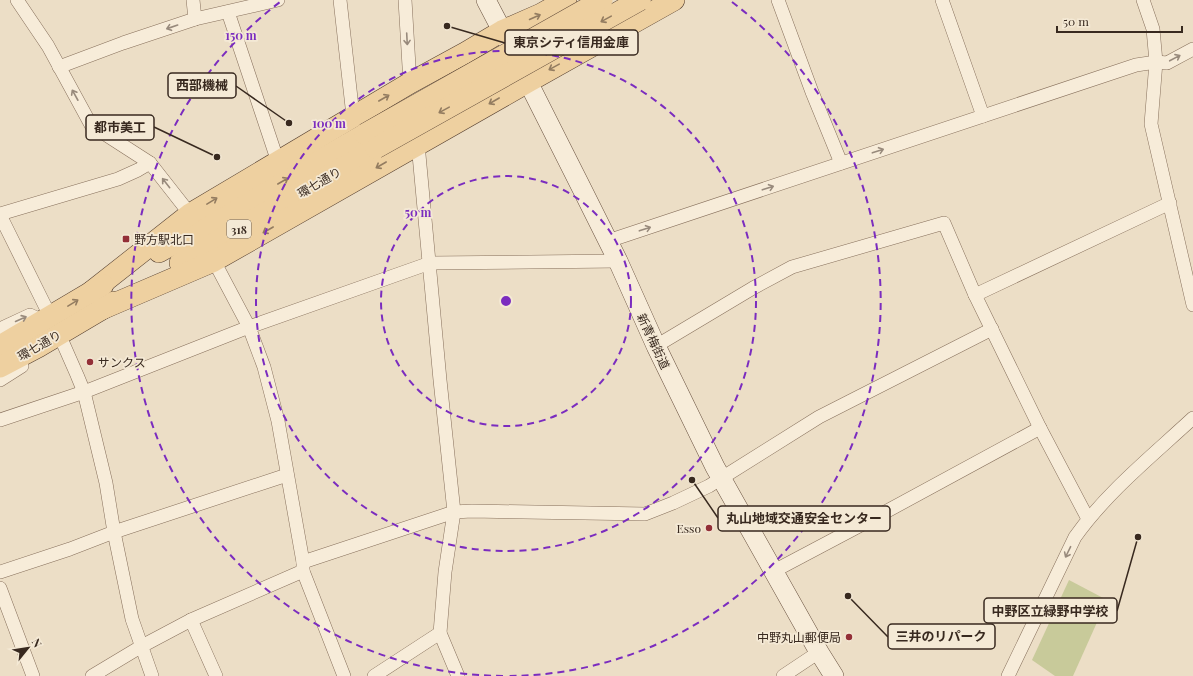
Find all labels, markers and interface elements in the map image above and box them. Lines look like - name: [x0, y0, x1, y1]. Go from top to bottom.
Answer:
- scale bar: [1057, 8, 1182, 34]
- one-way arrow: [528, 12, 540, 20]
- text: 50 m: [1063, 13, 1089, 29]
- one-way arrow: [601, 16, 613, 23]
- one-way arrow: [167, 23, 179, 31]
- text: 150 m: [225, 27, 257, 43]
- callout: 東京シティ信用金庫: [505, 30, 638, 55]
- one-way arrow: [404, 32, 411, 45]
- text: 東京シティ信用金庫: [513, 33, 629, 50]
- one-way arrow: [1169, 54, 1181, 62]
- one-way arrow: [548, 63, 560, 71]
- callout: 西部機械: [168, 73, 236, 98]
- text: 西部機械: [176, 76, 228, 93]
- one-way arrow: [70, 90, 78, 102]
- one-way arrow: [378, 94, 390, 102]
- one-way arrow: [488, 98, 500, 106]
- one-way arrow: [438, 107, 450, 114]
- callout: 都市美工: [86, 115, 154, 140]
- text: 100 m: [312, 115, 346, 131]
- text: 都市美工: [94, 118, 146, 135]
- one-way arrow: [872, 147, 885, 154]
- one-way arrow: [375, 162, 387, 170]
- street label: 環七通り: [294, 163, 344, 201]
- one-way arrow: [277, 177, 289, 185]
- one-way arrow: [162, 178, 170, 189]
- one-way arrow: [762, 183, 774, 191]
- one-way arrow: [206, 197, 218, 205]
- text: 50 m: [405, 204, 432, 220]
- road number: 318: [227, 220, 251, 238]
- one-way arrow: [638, 225, 651, 232]
- one-way arrow: [262, 226, 274, 234]
- place label: 野方駅北口: [134, 231, 194, 247]
- marker: 野方駅北口: [121, 234, 131, 244]
- centre of rings: [499, 294, 513, 308]
- one-way arrow: [67, 298, 79, 306]
- street label: 新青梅街道: [634, 310, 674, 372]
- one-way arrow: [15, 315, 27, 323]
- street label: 環七通り: [14, 326, 64, 364]
- place label: サンクス: [98, 354, 146, 370]
- marker: サンクス: [85, 357, 95, 367]
- callout: 丸山地域交通安全センター: [718, 506, 890, 531]
- text: 丸山地域交通安全センター: [726, 509, 882, 526]
- place label: Esso: [676, 520, 701, 536]
- marker: Esso: [704, 523, 714, 533]
- one-way arrow: [1064, 545, 1071, 557]
- callout: 中野区立緑野中学校: [984, 598, 1117, 623]
- text: 中野区立緑野中学校: [991, 602, 1109, 619]
- callout: 三井のリパーク: [888, 624, 995, 649]
- text: 三井のリパーク: [895, 627, 987, 644]
- north arrow: [8, 628, 48, 668]
- place label: 中野丸山郵便局: [757, 629, 841, 645]
- marker: 中野丸山郵便局: [844, 632, 854, 642]
- text: N: [29, 636, 46, 650]

